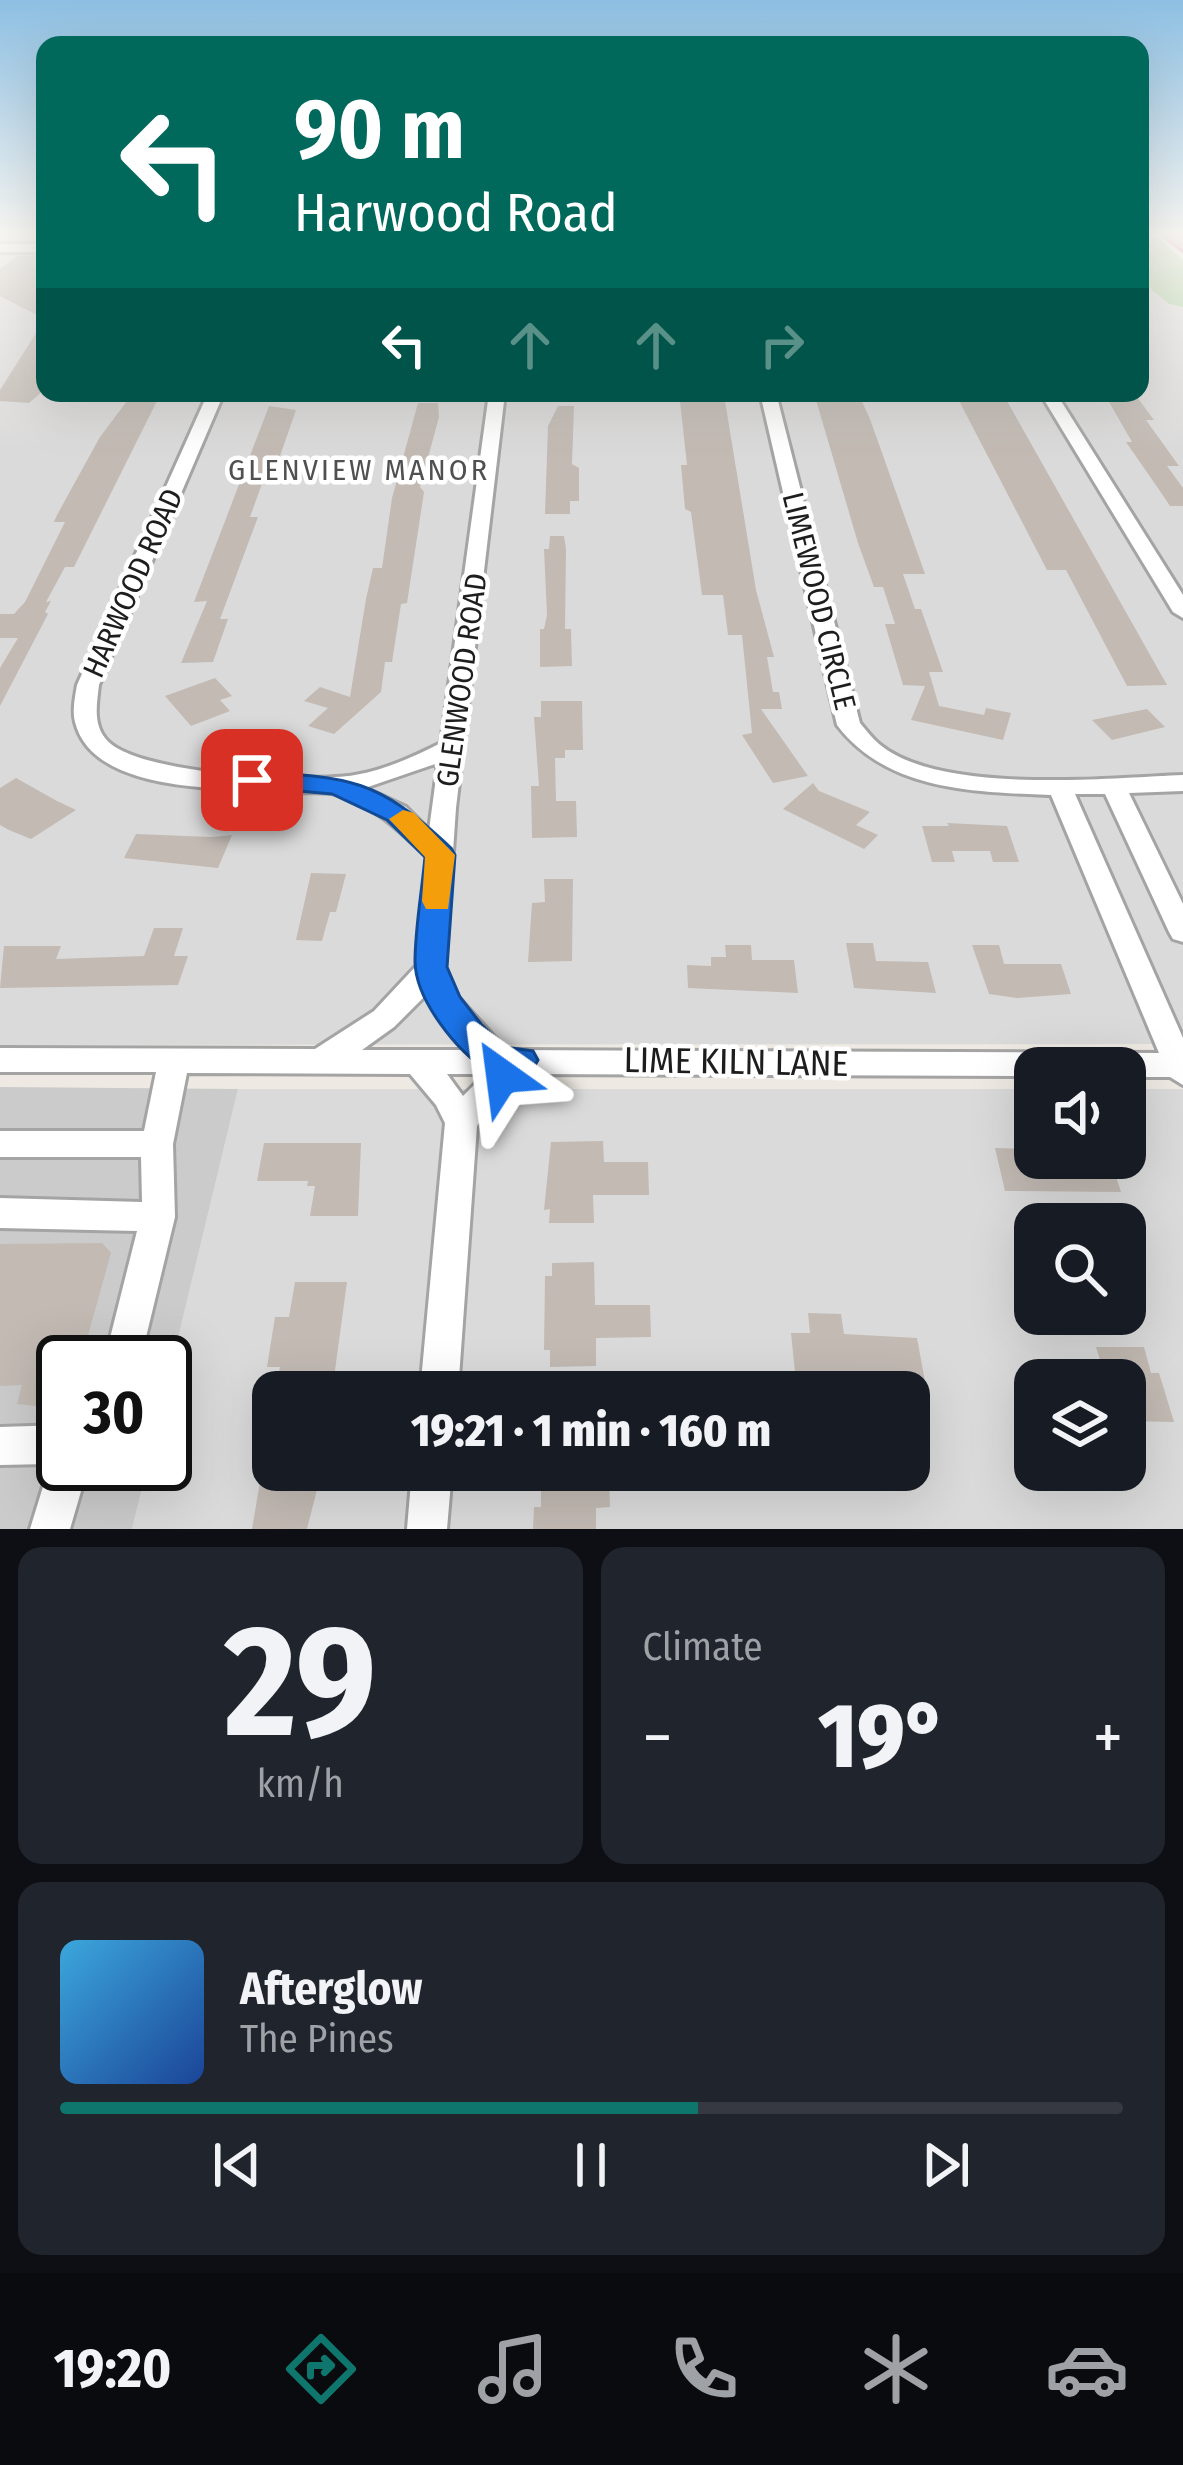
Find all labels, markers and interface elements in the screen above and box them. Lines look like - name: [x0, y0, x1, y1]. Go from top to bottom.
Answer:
- text: 90 m: [294, 79, 465, 180]
- icon: left: [96, 84, 252, 240]
- text: Harwood Road: [294, 181, 618, 245]
- icon: left: [371, 312, 437, 378]
- icon: ahead: [497, 312, 563, 378]
- icon: ahead: [623, 312, 689, 378]
- icon: right: [749, 312, 815, 378]
- district label: GLENVIEW MANOR: [228, 452, 490, 488]
- street label: HARWOOD ROAD: [75, 483, 191, 683]
- street label: LIMEWOOD CIRCLE: [775, 488, 863, 714]
- street label: GLENWOOD ROAD: [429, 571, 495, 789]
- pin: [201, 729, 303, 831]
- icon: arrive: [219, 747, 285, 813]
- position arrow: [439, 1013, 565, 1139]
- street label: LIME KILN LANE: [623, 1038, 849, 1086]
- map controls: [1014, 1047, 1146, 1491]
- button: sound: [1014, 1047, 1146, 1179]
- button: search: [1014, 1203, 1146, 1335]
- speed limit sign: 30: [36, 1335, 192, 1491]
- button: layers: [1014, 1359, 1146, 1491]
- text: 19:21 · 1 min · 160 m: [411, 1404, 771, 1458]
- text: 29: [224, 1589, 376, 1776]
- text: Climate: [643, 1624, 763, 1670]
- text: 19°: [818, 1683, 947, 1791]
- text: −: [643, 1698, 672, 1777]
- text: +: [1093, 1698, 1123, 1777]
- text: km/h: [257, 1761, 344, 1807]
- text: Afterglow: [240, 1962, 422, 2016]
- text: The Pines: [240, 2016, 394, 2062]
- icon: previous: [204, 2132, 270, 2198]
- icon: pause: [558, 2132, 624, 2198]
- icon: next: [913, 2132, 979, 2198]
- icon: directions: [279, 2327, 363, 2411]
- icon: music: [471, 2327, 555, 2411]
- icon: phone: [662, 2327, 746, 2411]
- icon: climate: [854, 2327, 938, 2411]
- icon: car: [1045, 2327, 1129, 2411]
- text: 19:20: [54, 2337, 171, 2401]

